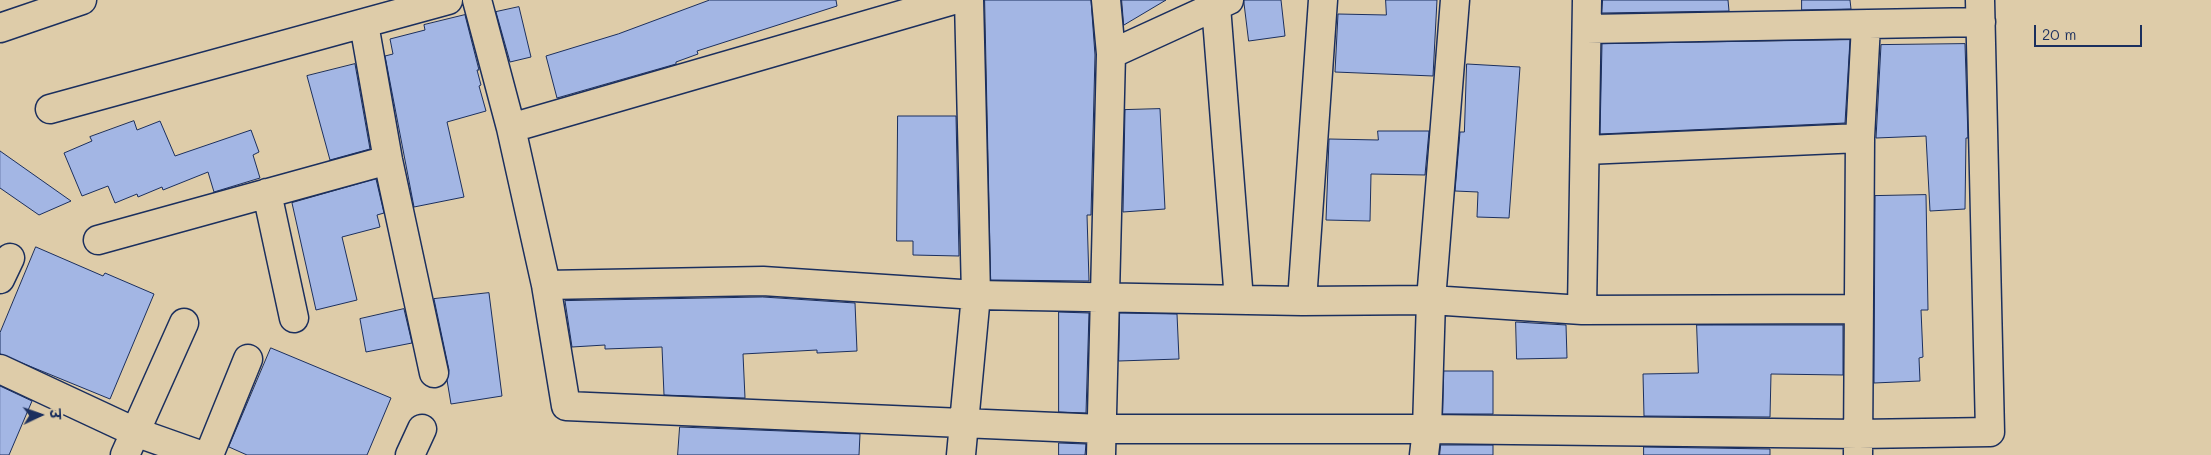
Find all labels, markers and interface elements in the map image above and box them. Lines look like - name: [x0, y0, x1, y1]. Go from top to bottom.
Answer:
- scale bar: [2036, 15, 2144, 47]
- text: 20 m: [2042, 24, 2076, 44]
- north arrow: [15, 390, 65, 440]
- text: उ: [46, 409, 65, 419]

